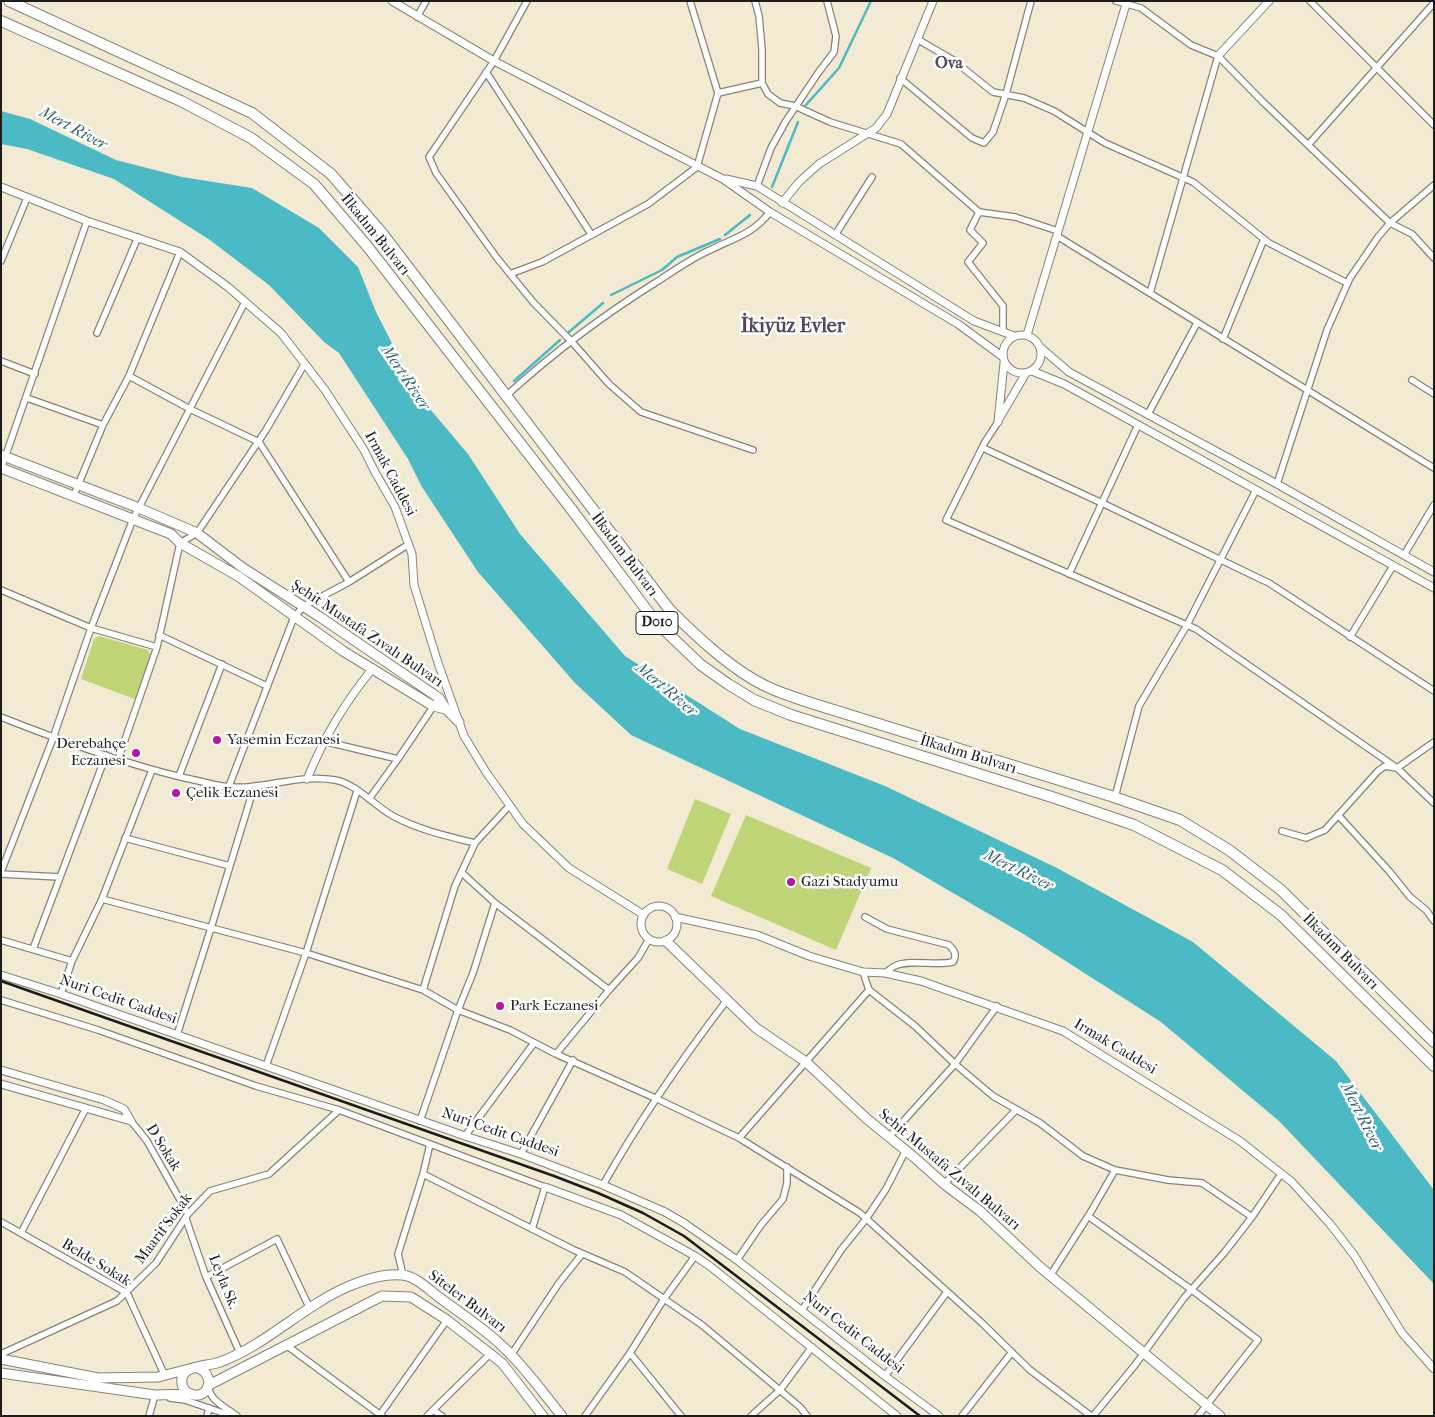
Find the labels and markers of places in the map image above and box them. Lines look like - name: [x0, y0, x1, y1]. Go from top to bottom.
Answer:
- place label: Yasemin Eczanesi: [227, 731, 340, 749]
- marker: Yasemin Eczanesi: [211, 734, 223, 746]
- place label: Derebahçe Eczanesi: [56, 735, 126, 770]
- marker: Derebahçe Eczanesi: [130, 747, 142, 759]
- place label: Çelik Eczanesi: [186, 784, 278, 802]
- marker: Çelik Eczanesi: [170, 787, 182, 799]
- place label: Gazi Stadyumu: [801, 873, 898, 891]
- marker: Gazi Stadyumu: [785, 876, 797, 888]
- place label: Park Eczanesi: [510, 997, 598, 1015]
- marker: Park Eczanesi: [494, 1000, 506, 1012]

